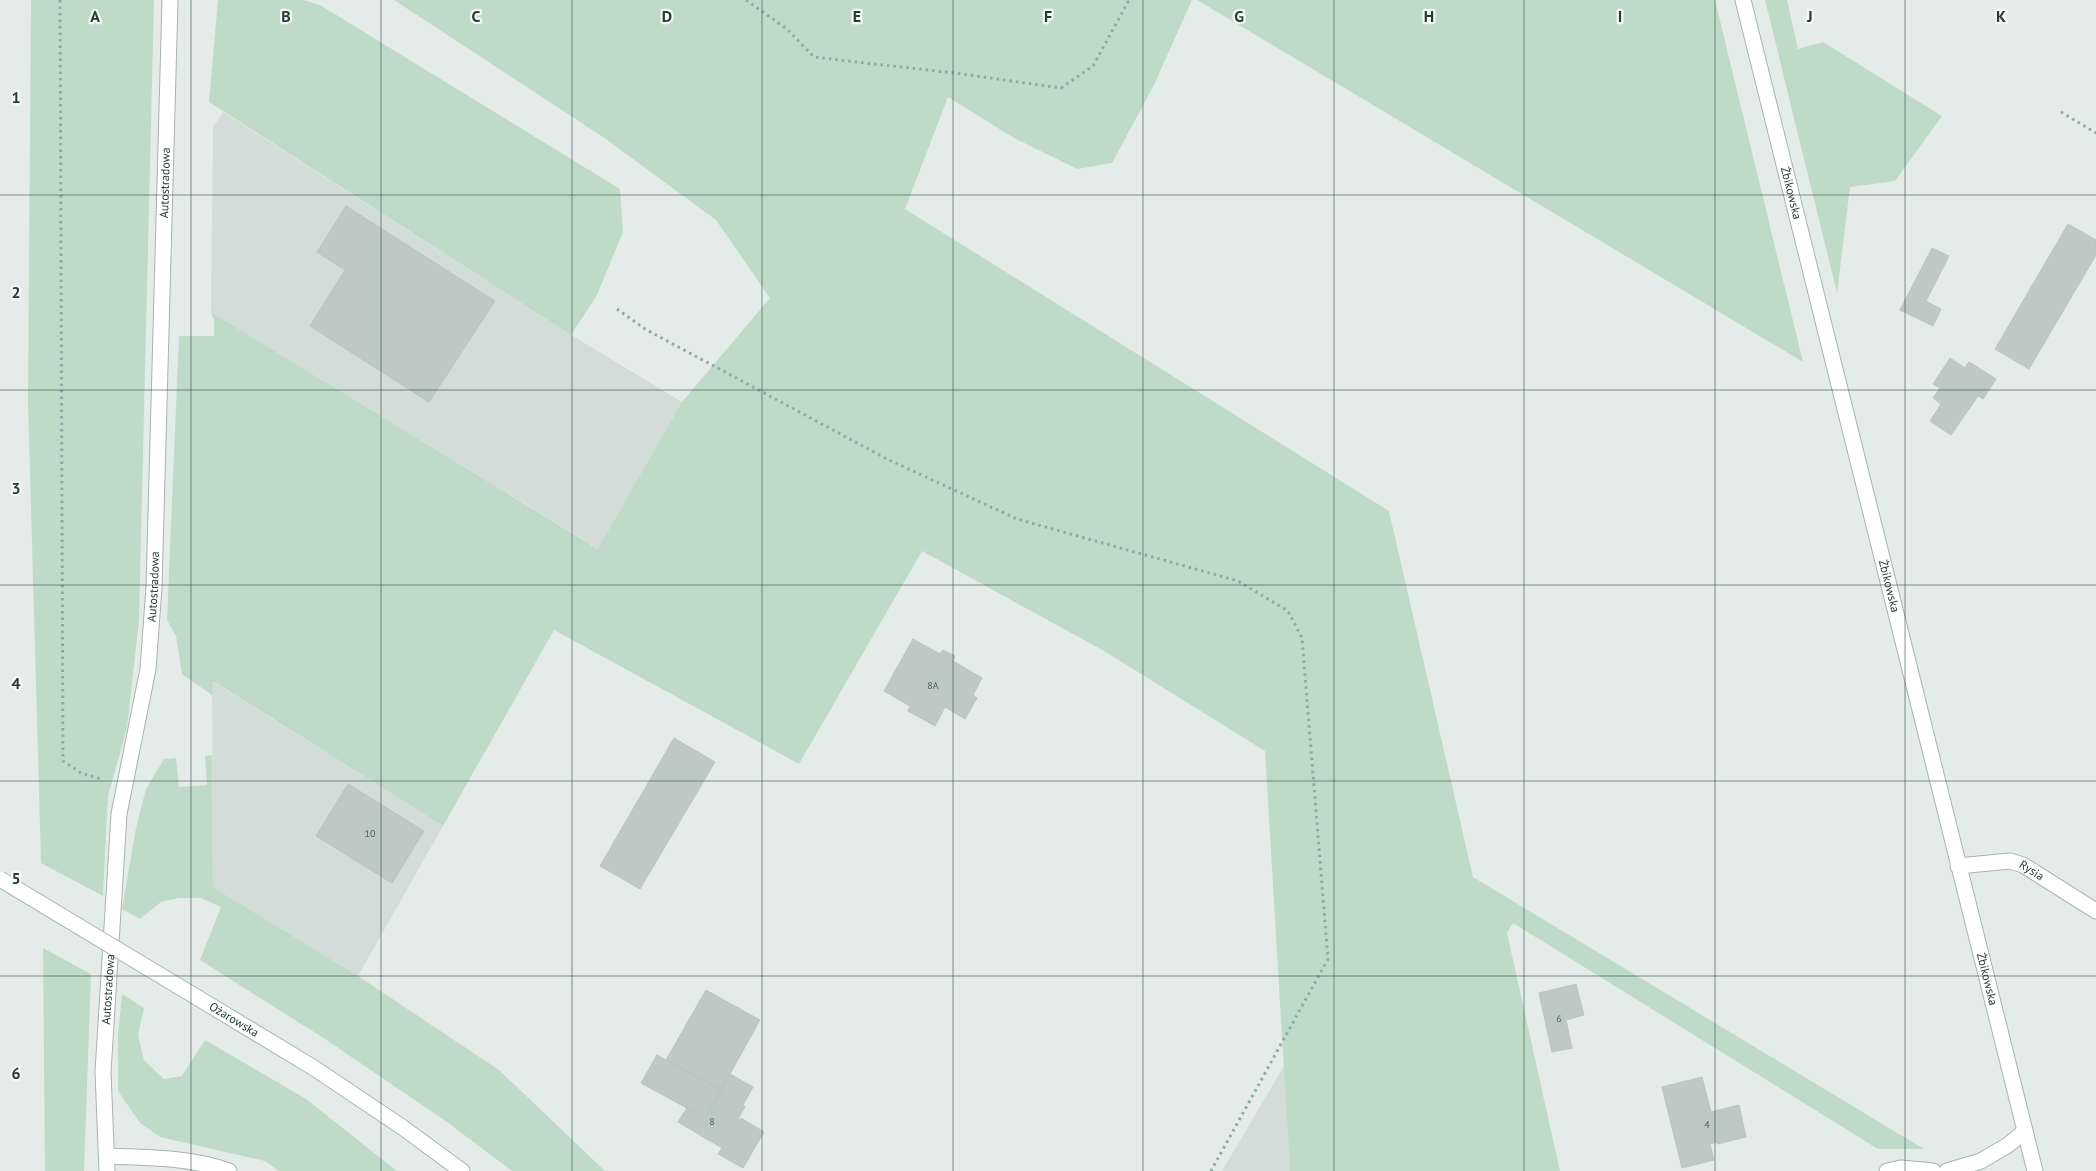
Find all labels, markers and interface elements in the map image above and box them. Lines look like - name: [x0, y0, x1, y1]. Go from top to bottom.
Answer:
- text: A: [90, 6, 100, 26]
- text: B: [281, 6, 291, 26]
- text: C: [472, 6, 481, 26]
- text: D: [662, 6, 672, 26]
- text: E: [853, 6, 861, 26]
- text: F: [1044, 6, 1052, 26]
- text: G: [1234, 6, 1244, 26]
- text: H: [1424, 6, 1434, 26]
- text: I: [1618, 6, 1622, 26]
- text: J: [1806, 6, 1813, 26]
- text: K: [1996, 6, 2006, 26]
- text: 1: [11, 87, 21, 107]
- street label: Autostradowa: [156, 147, 173, 218]
- street label: Żbikowska: [1778, 165, 1805, 221]
- text: 2: [11, 282, 21, 302]
- text: 3: [11, 478, 21, 498]
- street label: Autostradowa: [143, 551, 162, 622]
- street label: Żbikowska: [1876, 558, 1903, 614]
- text: 4: [11, 673, 21, 693]
- house number: 8A: [927, 679, 939, 692]
- house number: 10: [365, 827, 376, 840]
- street label: Rysia: [2017, 857, 2047, 883]
- text: 5: [11, 868, 21, 888]
- street label: Żbikowska: [1974, 951, 2001, 1007]
- street label: Autostradowa: [98, 953, 117, 1025]
- street label: Ożarowska: [207, 999, 262, 1040]
- house number: 6: [1556, 1012, 1562, 1025]
- text: 6: [11, 1063, 21, 1083]
- house number: 8: [709, 1115, 715, 1128]
- house number: 4: [1704, 1118, 1710, 1131]

